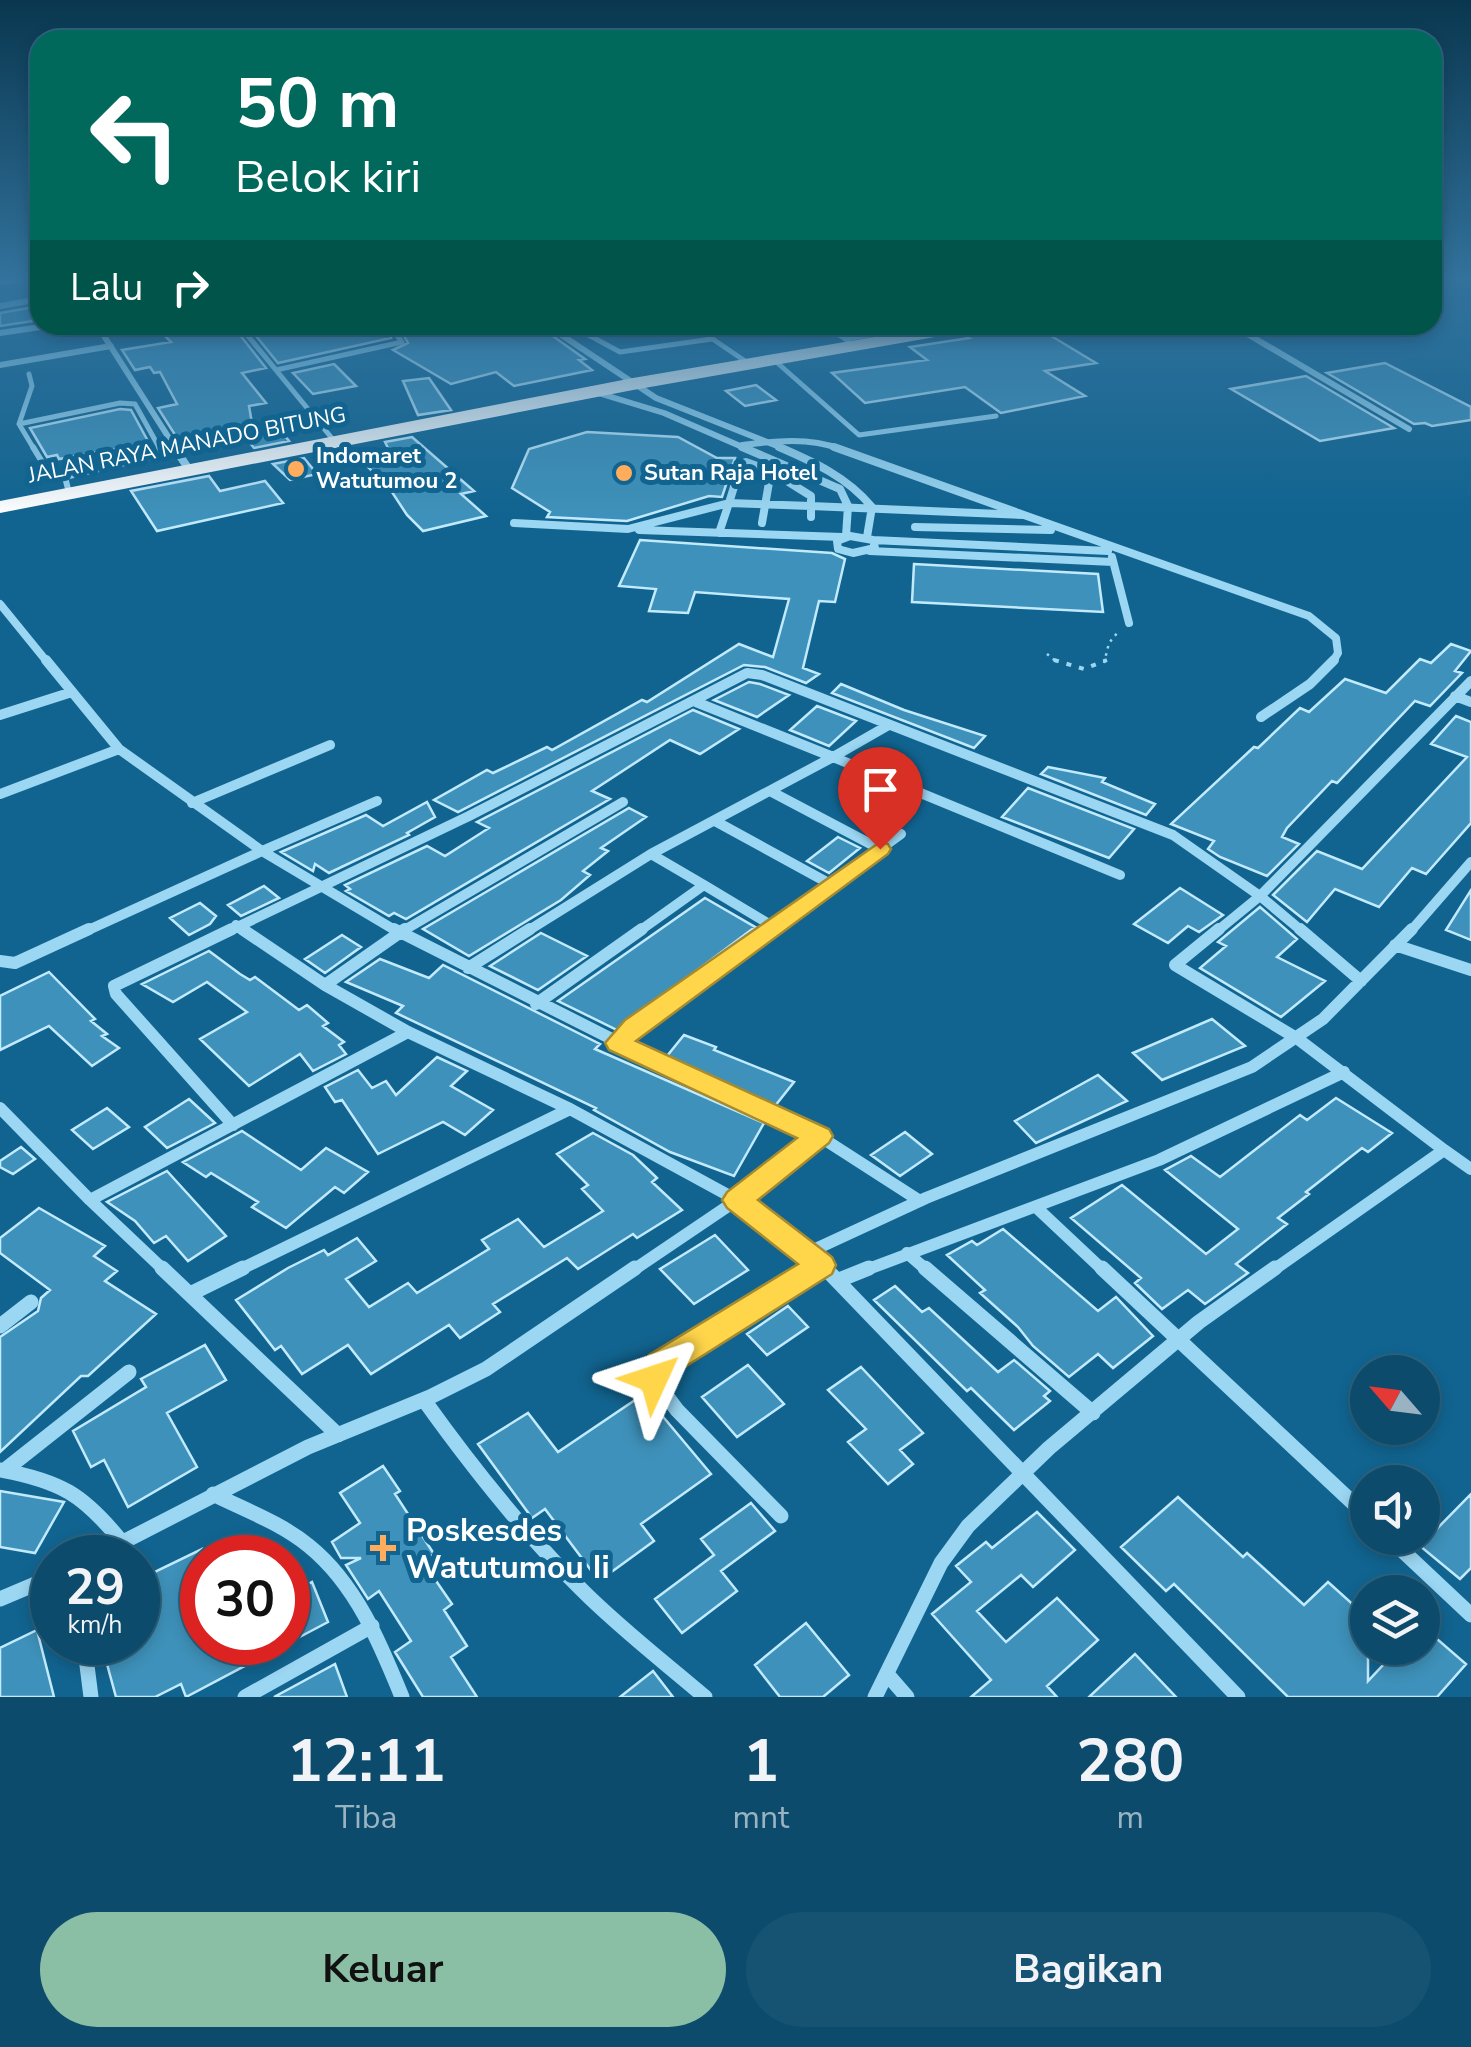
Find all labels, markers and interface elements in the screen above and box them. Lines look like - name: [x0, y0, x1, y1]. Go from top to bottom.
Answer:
- text: 50 m: [235, 56, 399, 152]
- icon: left: [70, 70, 200, 200]
- text: Belok kiri: [235, 147, 421, 208]
- icon: right: [163, 260, 218, 315]
- text: Lalu: [70, 262, 143, 313]
- street label: JALAN RAYA MANADO BITUNG: [25, 399, 348, 491]
- place label: Indomaret Watutumou 2: [316, 441, 457, 496]
- marker: Indomaret Watutumou 2: [285, 458, 307, 480]
- place label: Sutan Raja Hotel: [644, 458, 817, 488]
- marker: Sutan Raja Hotel: [613, 462, 635, 484]
- pin: [838, 747, 923, 850]
- icon: arrive: [853, 762, 908, 817]
- position arrow: [602, 1327, 706, 1431]
- north arrow: [1350, 1355, 1440, 1445]
- map controls: [1350, 1355, 1440, 1665]
- button: sound: [1350, 1465, 1440, 1555]
- place label: Poskesdes Watutumou Ii: [406, 1509, 610, 1589]
- speed limit sign: 30: [180, 1535, 310, 1665]
- marker: Poskesdes Watutumou Ii: [370, 1535, 396, 1561]
- text: 29: [65, 1553, 125, 1622]
- button: layers: [1350, 1575, 1440, 1665]
- text: km/h: [67, 1608, 123, 1642]
- text: 12:11: [287, 1720, 446, 1802]
- text: 1: [743, 1720, 779, 1802]
- text: 280: [1076, 1720, 1184, 1802]
- text: Tiba: [335, 1796, 397, 1839]
- text: mnt: [733, 1796, 789, 1839]
- text: m: [1116, 1796, 1144, 1839]
- button: Keluar: [40, 1912, 726, 2027]
- button: Bagikan: [746, 1912, 1431, 2027]

